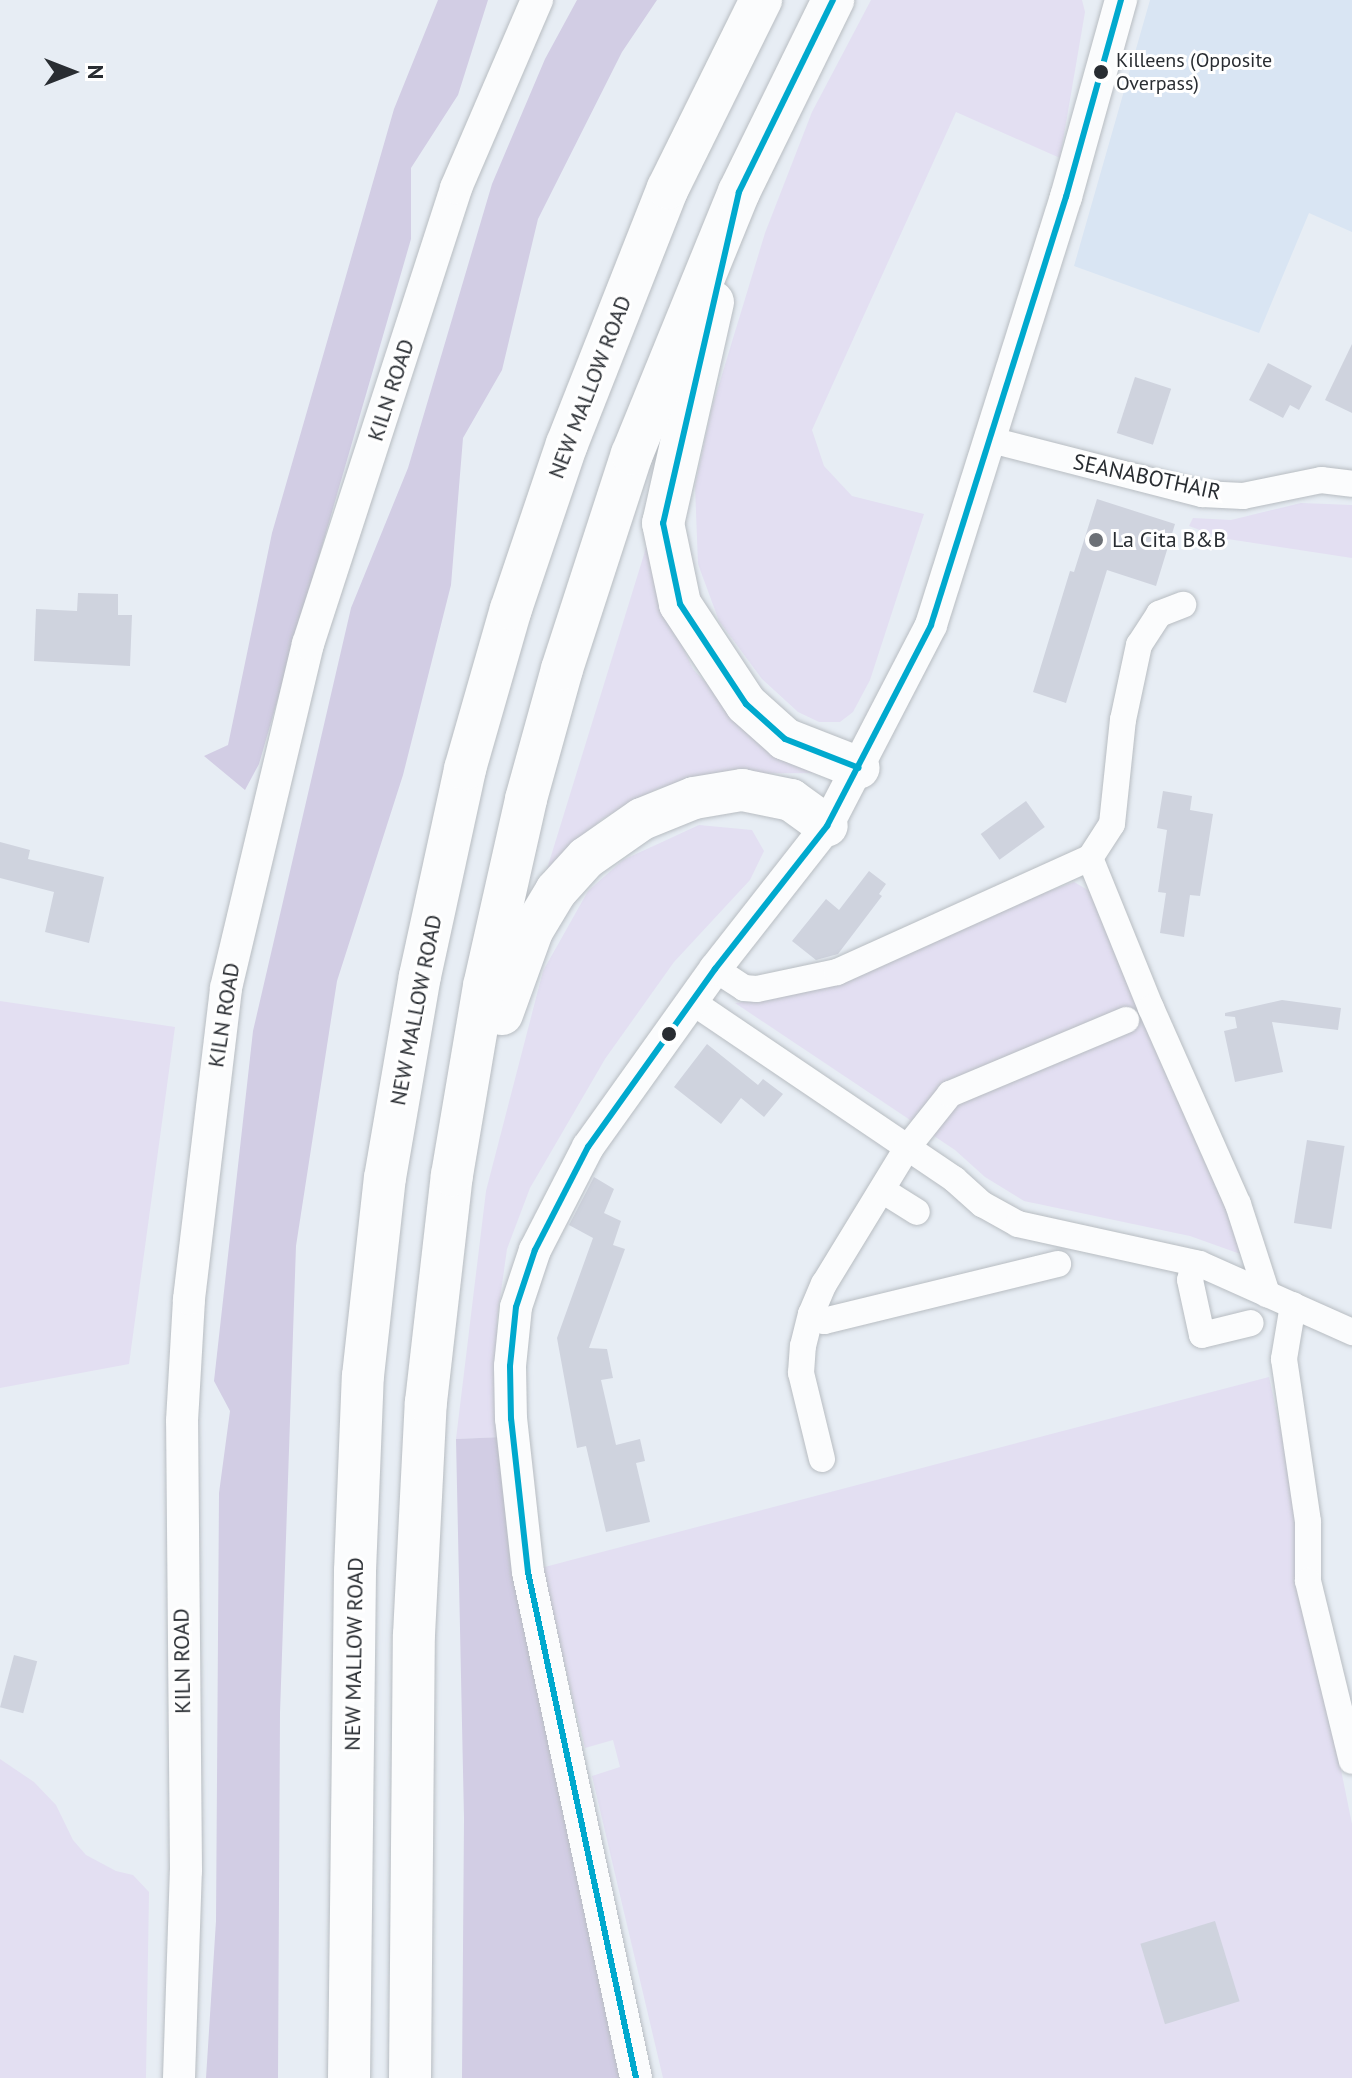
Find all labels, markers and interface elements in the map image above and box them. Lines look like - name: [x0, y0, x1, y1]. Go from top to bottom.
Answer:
- north arrow: [32, 32, 112, 112]
- place label: Killeens (Opposite Overpass): [1116, 48, 1272, 95]
- marker: Killeens (Opposite Overpass): [1093, 64, 1109, 80]
- text: N: [82, 65, 110, 79]
- street label: NEW MALLOW ROAD: [543, 291, 637, 483]
- street label: KILN ROAD: [362, 336, 420, 444]
- street label: SEANABOTHAIR: [1071, 448, 1223, 506]
- place label: La Cita B&B: [1112, 527, 1226, 553]
- marker: La Cita B&B: [1087, 531, 1105, 549]
- street label: NEW MALLOW ROAD: [384, 912, 448, 1108]
- street label: KILN ROAD: [203, 961, 245, 1069]
- unlabelled marker: [661, 1026, 677, 1042]
- street label: NEW MALLOW ROAD: [339, 1556, 369, 1752]
- street label: KILN ROAD: [168, 1608, 196, 1714]

